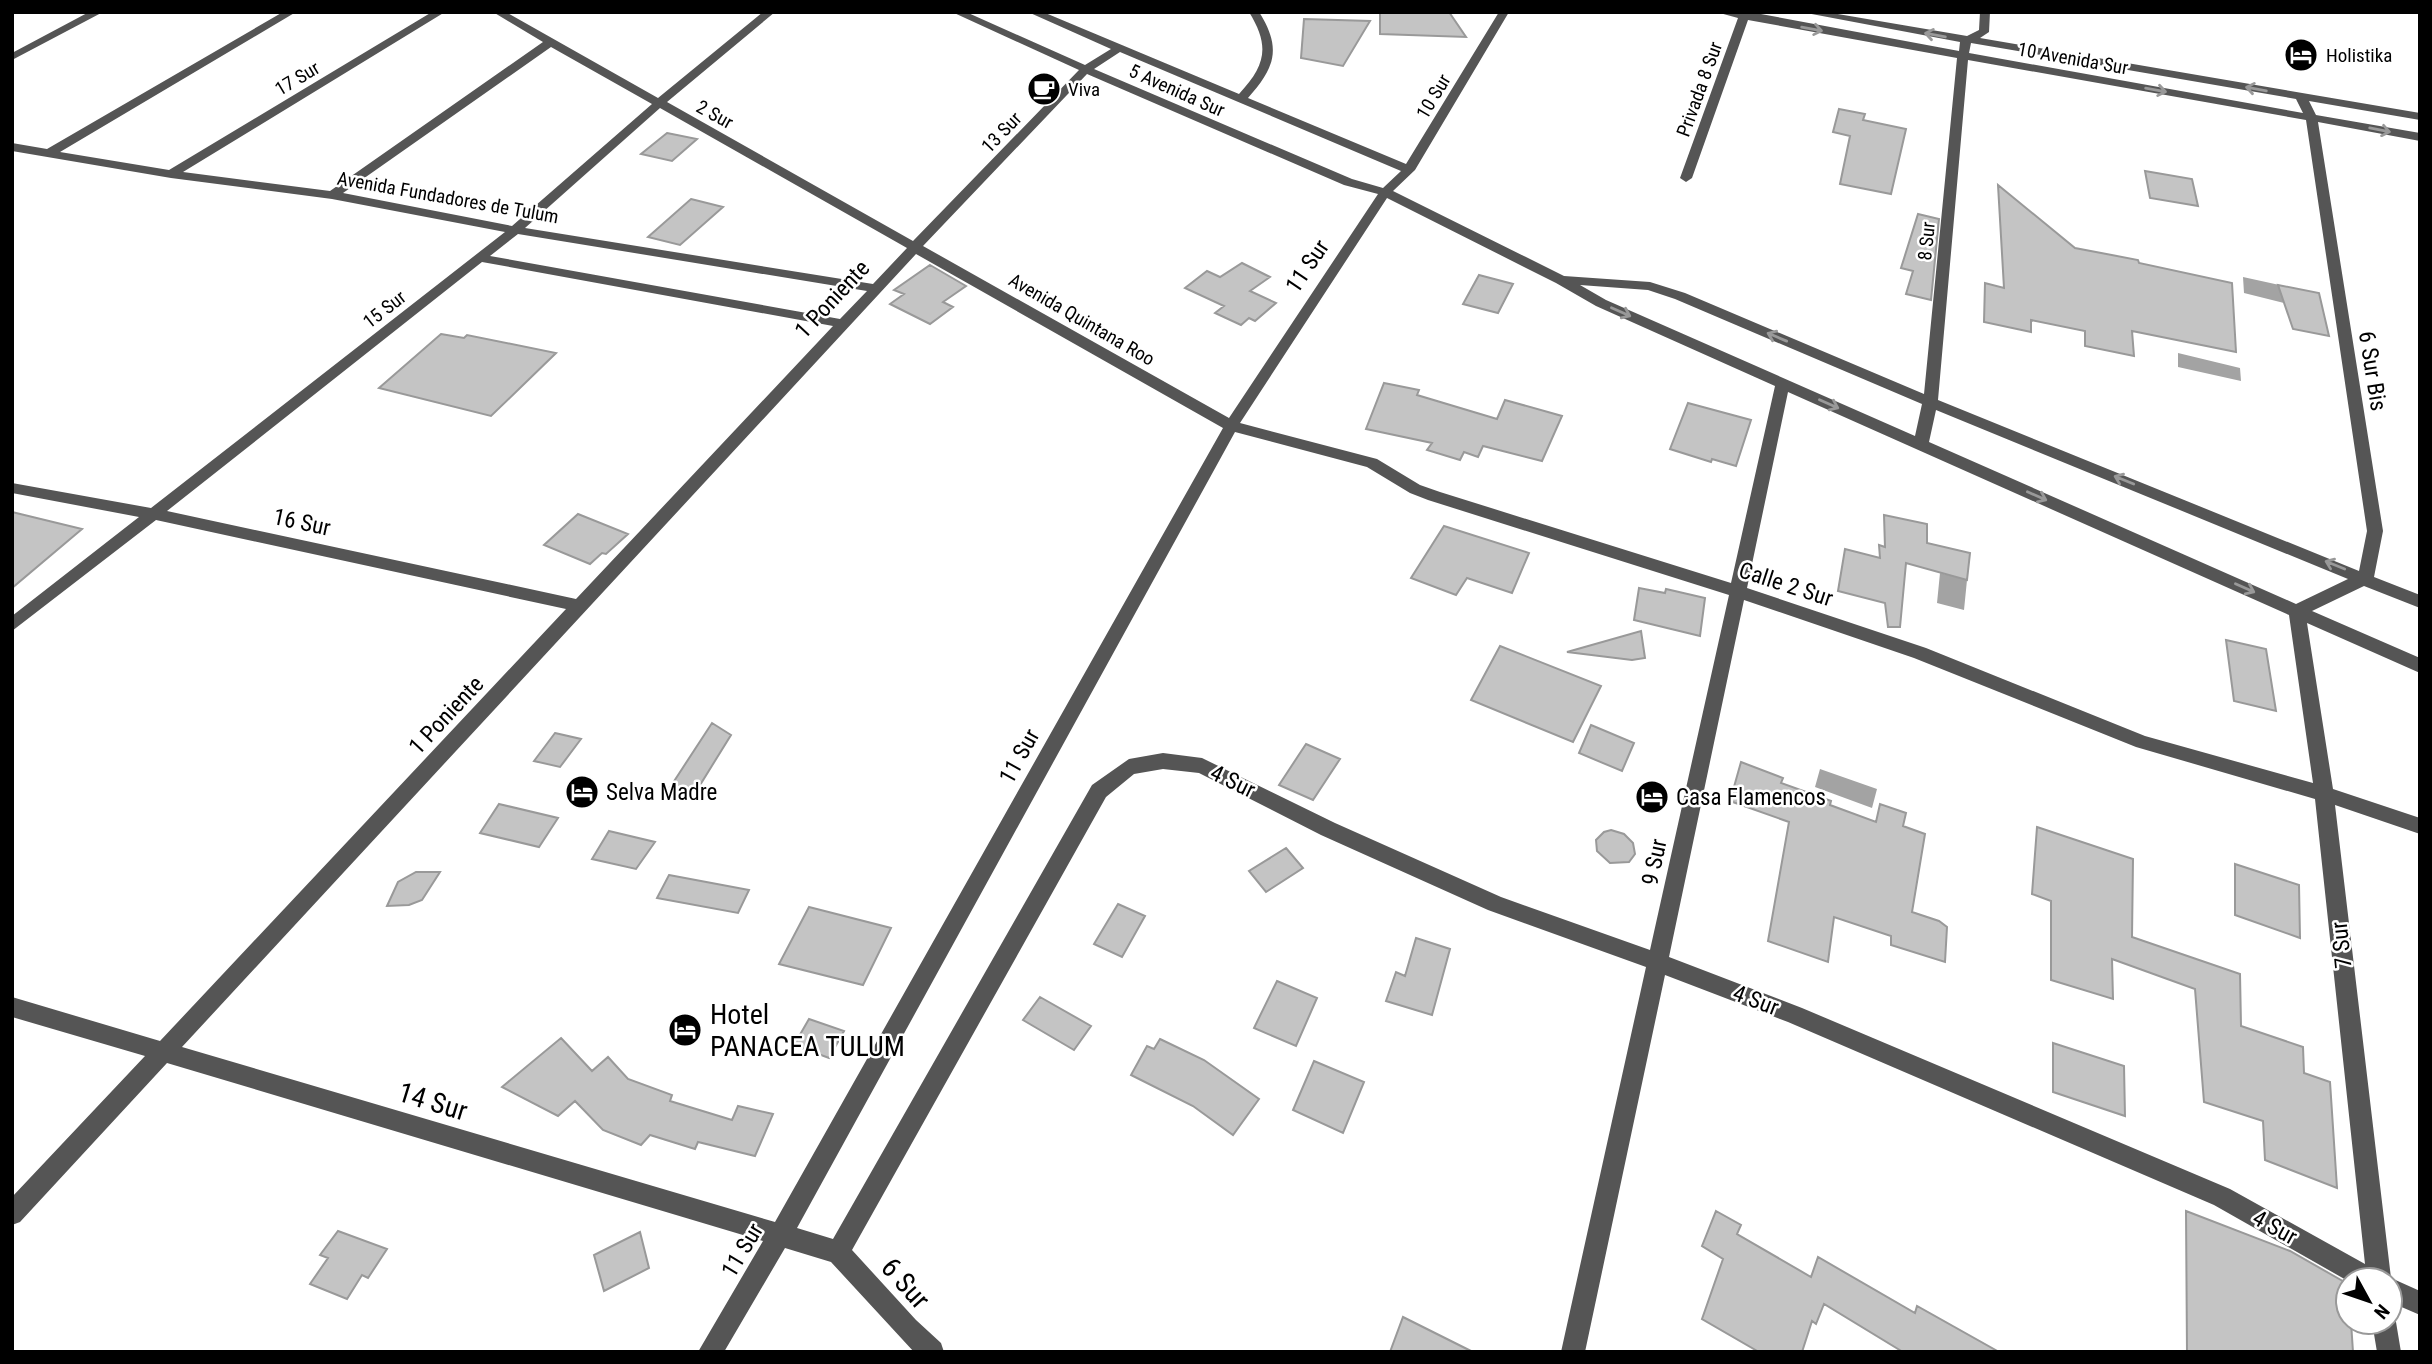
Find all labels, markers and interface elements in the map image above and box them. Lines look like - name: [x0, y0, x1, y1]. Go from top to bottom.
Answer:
- one-way arrow: [1800, 23, 1823, 36]
- one-way arrow: [1924, 28, 1947, 42]
- hotel icon: Holistika: [2282, 36, 2320, 74]
- street label: 10 Avenida Sur: [2016, 37, 2130, 80]
- street label: Privada 8 Sur: [1672, 38, 1727, 140]
- place label: Holistika: [2326, 44, 2392, 67]
- street label: 17 Sur: [271, 56, 324, 101]
- street label: 5 Avenida Sur: [1125, 59, 1228, 122]
- cafe icon: Viva: [1025, 70, 1063, 108]
- street label: 10 Sur: [1411, 70, 1456, 123]
- place label: Viva: [1068, 78, 1100, 101]
- one-way arrow: [2245, 82, 2268, 95]
- one-way arrow: [2145, 84, 2167, 97]
- street label: 2 Sur: [692, 95, 737, 134]
- street label: 13 Sur: [976, 107, 1026, 158]
- one-way arrow: [2368, 123, 2391, 137]
- street label: Avenida Fundadores de Tulum: [335, 167, 560, 228]
- street label: 8 Sur: [1913, 220, 1940, 261]
- street label: 11 Sur: [1280, 235, 1335, 298]
- street label: 1 Poniente: [790, 255, 875, 344]
- street label: Avenida Quintana Roo: [1005, 268, 1159, 371]
- street label: 15 Sur: [358, 285, 410, 333]
- one-way arrow: [1610, 306, 1631, 319]
- street label: 6 Sur Bis: [2353, 329, 2392, 413]
- one-way arrow: [1767, 330, 1789, 343]
- one-way arrow: [1818, 398, 1839, 411]
- one-way arrow: [2113, 473, 2135, 486]
- one-way arrow: [2026, 490, 2047, 503]
- street label: 16 Sur: [271, 503, 333, 542]
- street label: Calle 2 Sur: [1735, 557, 1836, 612]
- one-way arrow: [2324, 558, 2346, 571]
- one-way arrow: [2234, 582, 2255, 595]
- street label: 1 Poniente: [404, 671, 489, 760]
- street label: 11 Sur: [994, 724, 1045, 788]
- street label: 4 Sur: [1206, 759, 1260, 804]
- hotel icon: Selva Madre: [563, 773, 601, 811]
- hotel icon: Casa Flamencos: [1633, 778, 1671, 816]
- place label: Selva Madre: [606, 779, 717, 806]
- place label: Casa Flamencos: [1676, 784, 1826, 811]
- street label: 9 Sur: [1636, 836, 1673, 888]
- street label: 7 Sur: [2326, 920, 2357, 970]
- street label: 4 Sur: [1729, 979, 1782, 1021]
- place label: Hotel PANACEA TULUM: [710, 998, 905, 1063]
- hotel icon: Hotel PANACEA TULUM: [666, 1011, 704, 1049]
- street label: 14 Sur: [394, 1075, 471, 1128]
- street label: 4 Sur: [2248, 1204, 2302, 1251]
- street label: 11 Sur: [716, 1218, 769, 1282]
- street label: 6 Sur: [874, 1251, 937, 1315]
- north arrow: [2334, 1266, 2404, 1336]
- text: N: [2369, 1300, 2394, 1323]

